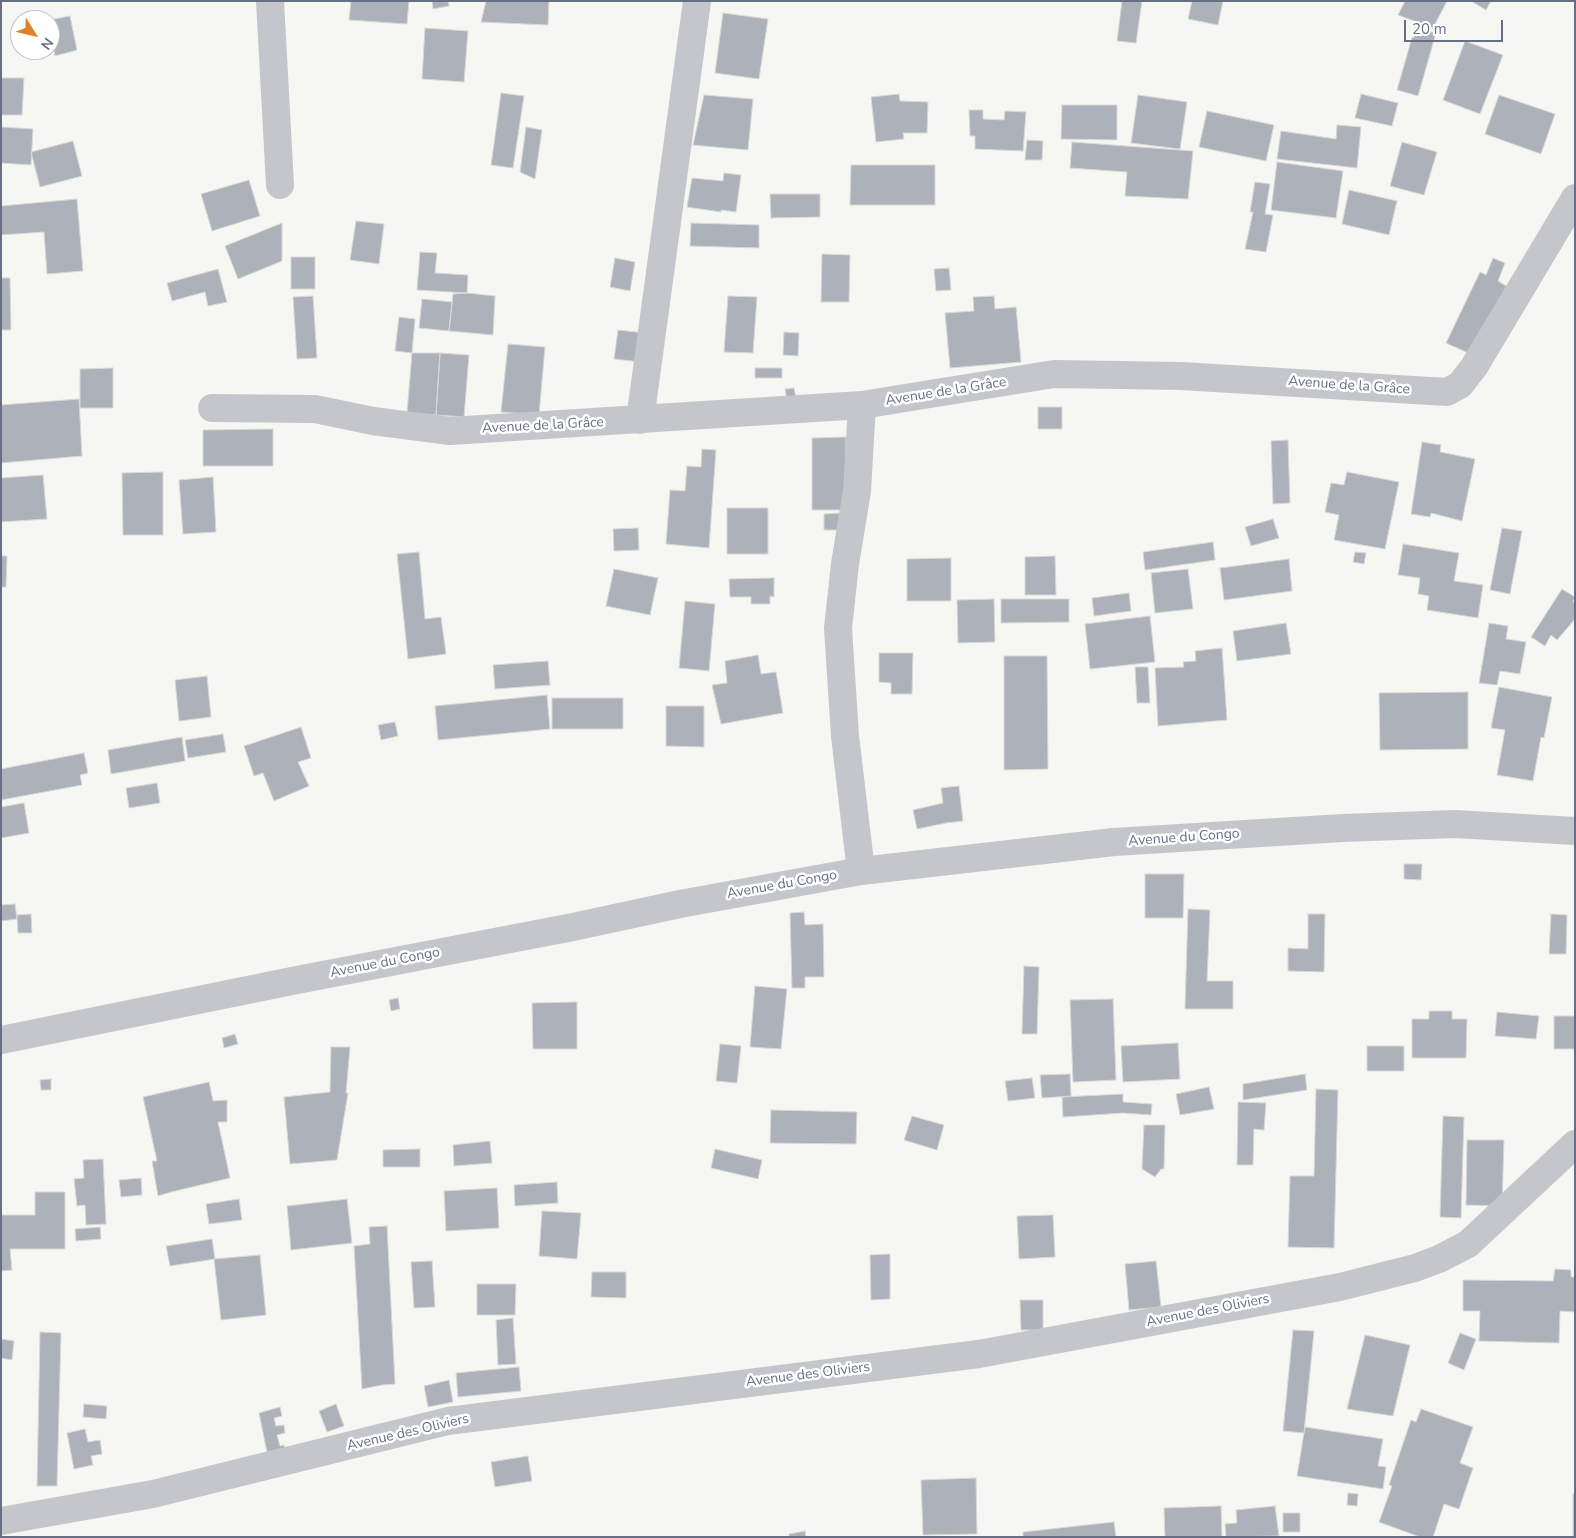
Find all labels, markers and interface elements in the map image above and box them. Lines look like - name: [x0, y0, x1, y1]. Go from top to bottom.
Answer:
- north arrow: [10, 10, 60, 60]
- scale bar: [1406, 10, 1505, 42]
- text: 20 m: [1412, 19, 1447, 39]
- text: N: [36, 34, 58, 53]
- street label: Avenue de la Grâce: [1288, 373, 1410, 399]
- street label: Avenue de la Grâce: [884, 374, 1008, 410]
- street label: Avenue de la Grâce: [482, 414, 604, 438]
- street label: Avenue du Congo: [1128, 826, 1240, 850]
- street label: Avenue du Congo: [726, 867, 838, 903]
- street label: Avenue du Congo: [329, 944, 441, 982]
- street label: Avenue des Oliviers: [1145, 1291, 1271, 1331]
- street label: Avenue des Oliviers: [745, 1359, 871, 1391]
- street label: Avenue des Oliviers: [345, 1411, 471, 1455]

